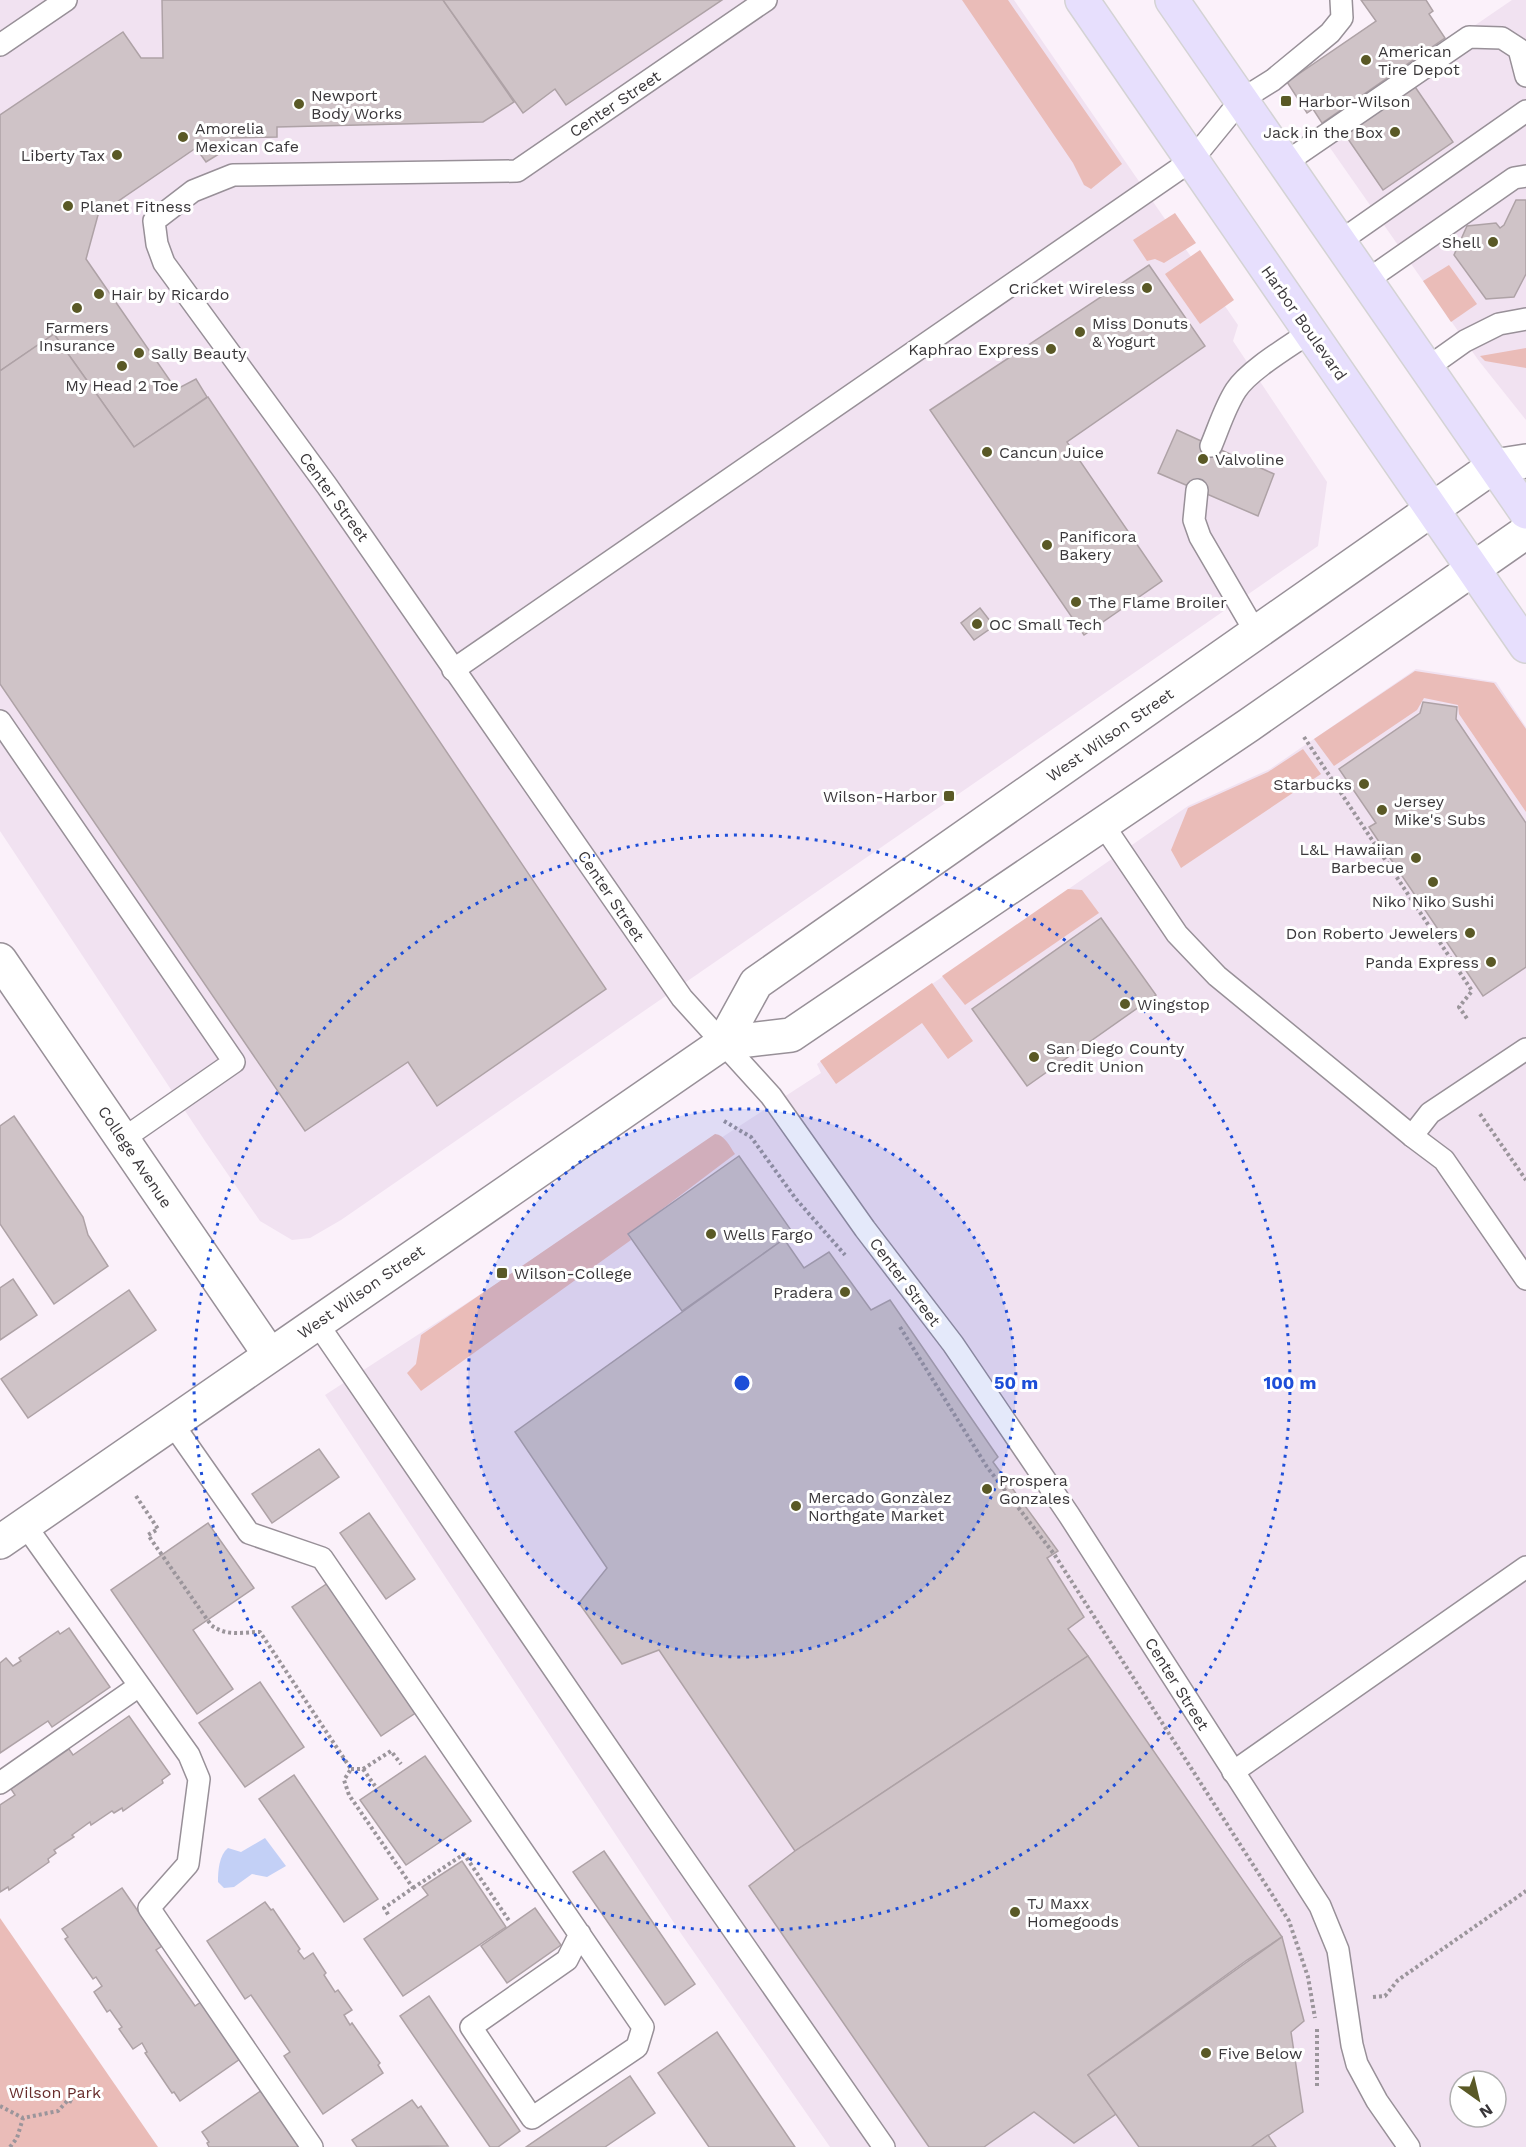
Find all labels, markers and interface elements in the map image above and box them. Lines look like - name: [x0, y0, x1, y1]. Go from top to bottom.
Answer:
- place label: American Tire Depot: [1378, 42, 1460, 79]
- marker: American Tire Depot: [1359, 53, 1373, 67]
- street label: Center Street: [566, 66, 664, 141]
- place label: Newport Body Works: [311, 86, 402, 123]
- place label: Harbor-Wilson: [1298, 92, 1410, 111]
- marker: Harbor-Wilson: [1279, 94, 1293, 108]
- marker: Newport Body Works: [292, 97, 306, 111]
- place label: Amorelia Mexican Cafe: [195, 119, 299, 156]
- place label: Jack in the Box: [1263, 123, 1383, 142]
- marker: Jack in the Box: [1388, 125, 1402, 139]
- marker: Amorelia Mexican Cafe: [176, 130, 190, 144]
- place label: Liberty Tax: [21, 146, 105, 165]
- marker: Liberty Tax: [110, 148, 124, 162]
- place label: Planet Fitness: [80, 197, 192, 216]
- marker: Planet Fitness: [61, 199, 75, 213]
- place label: Shell: [1442, 233, 1481, 252]
- marker: Shell: [1486, 235, 1500, 249]
- street label: Harbor Boulevard: [1257, 262, 1351, 384]
- place label: Cricket Wireless: [1009, 279, 1135, 298]
- marker: Cricket Wireless: [1140, 281, 1154, 295]
- place label: Hair by Ricardo: [111, 285, 229, 304]
- marker: Hair by Ricardo: [92, 287, 106, 301]
- marker: Farmers Insurance: [70, 301, 84, 315]
- place label: Miss Donuts & Yogurt: [1092, 314, 1188, 351]
- place label: Farmers Insurance: [39, 318, 115, 355]
- marker: Miss Donuts & Yogurt: [1073, 325, 1087, 339]
- place label: Kaphrao Express: [908, 340, 1039, 359]
- marker: Kaphrao Express: [1044, 342, 1058, 356]
- place label: Sally Beauty: [151, 344, 247, 363]
- marker: Sally Beauty: [132, 346, 146, 360]
- marker: My Head 2 Toe: [115, 359, 129, 373]
- place label: My Head 2 Toe: [65, 376, 179, 395]
- place label: Cancun Juice: [999, 443, 1104, 462]
- marker: Cancun Juice: [980, 445, 994, 459]
- street label: Center Street: [295, 449, 373, 546]
- place label: Valvoline: [1215, 450, 1284, 469]
- marker: Valvoline: [1196, 452, 1210, 466]
- place label: Panificora Bakery: [1059, 527, 1136, 564]
- marker: Panificora Bakery: [1040, 538, 1054, 552]
- place label: The Flame Broiler: [1088, 593, 1227, 612]
- marker: The Flame Broiler: [1069, 595, 1083, 609]
- place label: OC Small Tech: [989, 615, 1102, 634]
- marker: OC Small Tech: [970, 617, 984, 631]
- street label: West Wilson Street: [1043, 684, 1177, 786]
- place label: Starbucks: [1273, 775, 1352, 794]
- marker: Starbucks: [1357, 777, 1371, 791]
- place label: Wilson-Harbor: [823, 787, 937, 806]
- marker: Wilson-Harbor: [942, 789, 956, 803]
- place label: Jersey Mike's Subs: [1394, 792, 1486, 829]
- marker: Jersey Mike's Subs: [1375, 803, 1389, 817]
- place label: L&L Hawaiian Barbecue: [1300, 840, 1404, 877]
- street label: Center Street: [574, 847, 649, 945]
- marker: L&L Hawaiian Barbecue: [1409, 851, 1423, 865]
- marker: Niko Niko Sushi: [1426, 875, 1440, 889]
- place label: Niko Niko Sushi: [1372, 892, 1494, 911]
- place label: Don Roberto Jewelers: [1286, 924, 1458, 943]
- marker: Don Roberto Jewelers: [1463, 926, 1477, 940]
- place label: Panda Express: [1365, 953, 1479, 972]
- marker: Panda Express: [1484, 955, 1498, 969]
- place label: Wingstop: [1137, 995, 1210, 1014]
- marker: Wingstop: [1118, 997, 1132, 1011]
- place label: San Diego County Credit Union: [1046, 1039, 1185, 1076]
- marker: San Diego County Credit Union: [1027, 1050, 1041, 1064]
- street label: College Avenue: [94, 1102, 176, 1212]
- place label: Wells Fargo: [723, 1225, 813, 1244]
- marker: Wells Fargo: [704, 1227, 718, 1241]
- street label: Center Street: [866, 1234, 945, 1330]
- street label: West Wilson Street: [294, 1241, 428, 1343]
- place label: Wilson-College: [514, 1264, 632, 1283]
- marker: Wilson-College: [495, 1266, 509, 1280]
- place label: Pradera: [773, 1283, 833, 1302]
- marker: Pradera: [838, 1285, 852, 1299]
- text: 50 m: [994, 1372, 1038, 1393]
- text: 100 m: [1263, 1372, 1317, 1393]
- centre of rings: [732, 1373, 752, 1393]
- place label: Prospera Gonzales: [999, 1471, 1070, 1508]
- marker: Prospera Gonzales: [980, 1482, 994, 1496]
- place label: Mercado Gonzàlez Northgate Market: [808, 1488, 952, 1525]
- marker: Mercado Gonzàlez Northgate Market: [789, 1499, 803, 1513]
- street label: Center Street: [1141, 1634, 1213, 1734]
- place label: TJ Maxx Homegoods: [1027, 1894, 1119, 1931]
- marker: TJ Maxx Homegoods: [1008, 1905, 1022, 1919]
- place label: Five Below: [1218, 2044, 1302, 2063]
- marker: Five Below: [1199, 2046, 1213, 2060]
- north arrow: [1448, 2069, 1508, 2129]
- park label: Wilson Park: [9, 2083, 101, 2102]
- text: N: [1476, 2100, 1496, 2122]

